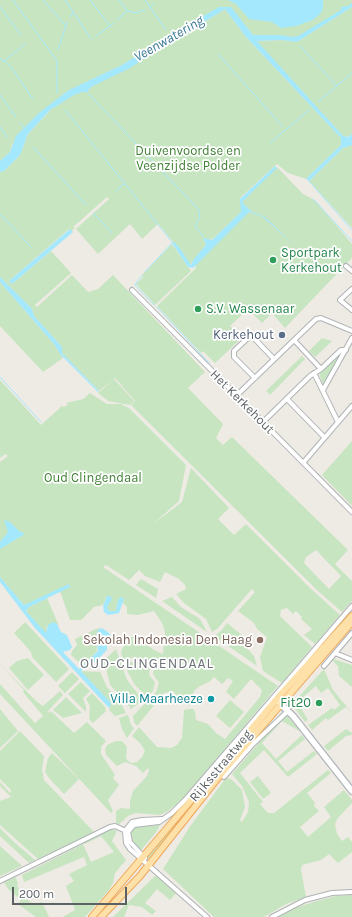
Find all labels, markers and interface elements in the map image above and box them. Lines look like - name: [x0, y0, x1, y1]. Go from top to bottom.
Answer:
- water label: Veenwatering: [131, 12, 207, 66]
- park label: Duivenvoordse en Veenzijdse Polder: [135, 143, 241, 174]
- place label: Sportpark Kerkehout: [281, 245, 342, 276]
- marker: Sportpark Kerkehout: [268, 255, 278, 265]
- place label: S.V. Wassenaar: [206, 301, 294, 317]
- marker: S.V. Wassenaar: [193, 304, 203, 314]
- place label: Kerkehout: [213, 327, 274, 343]
- marker: Kerkehout: [277, 330, 287, 340]
- street label: Het Kerkehout: [207, 367, 277, 437]
- park label: Oud Clingendaal: [44, 470, 142, 486]
- place label: Sekolah Indonesia Den Haag: [83, 632, 252, 648]
- marker: Sekolah Indonesia Den Haag: [255, 635, 265, 645]
- district label: OUD-CLINGENDAAL: [80, 656, 214, 672]
- place label: Villa Maarheeze: [110, 691, 203, 707]
- marker: Villa Maarheeze: [206, 694, 216, 704]
- place label: Fit20: [280, 695, 311, 711]
- marker: Fit20: [314, 698, 324, 708]
- street label: Rijksstraatweg: [186, 727, 256, 805]
- scale bar: [14, 879, 129, 905]
- text: 200 m: [19, 887, 54, 901]

